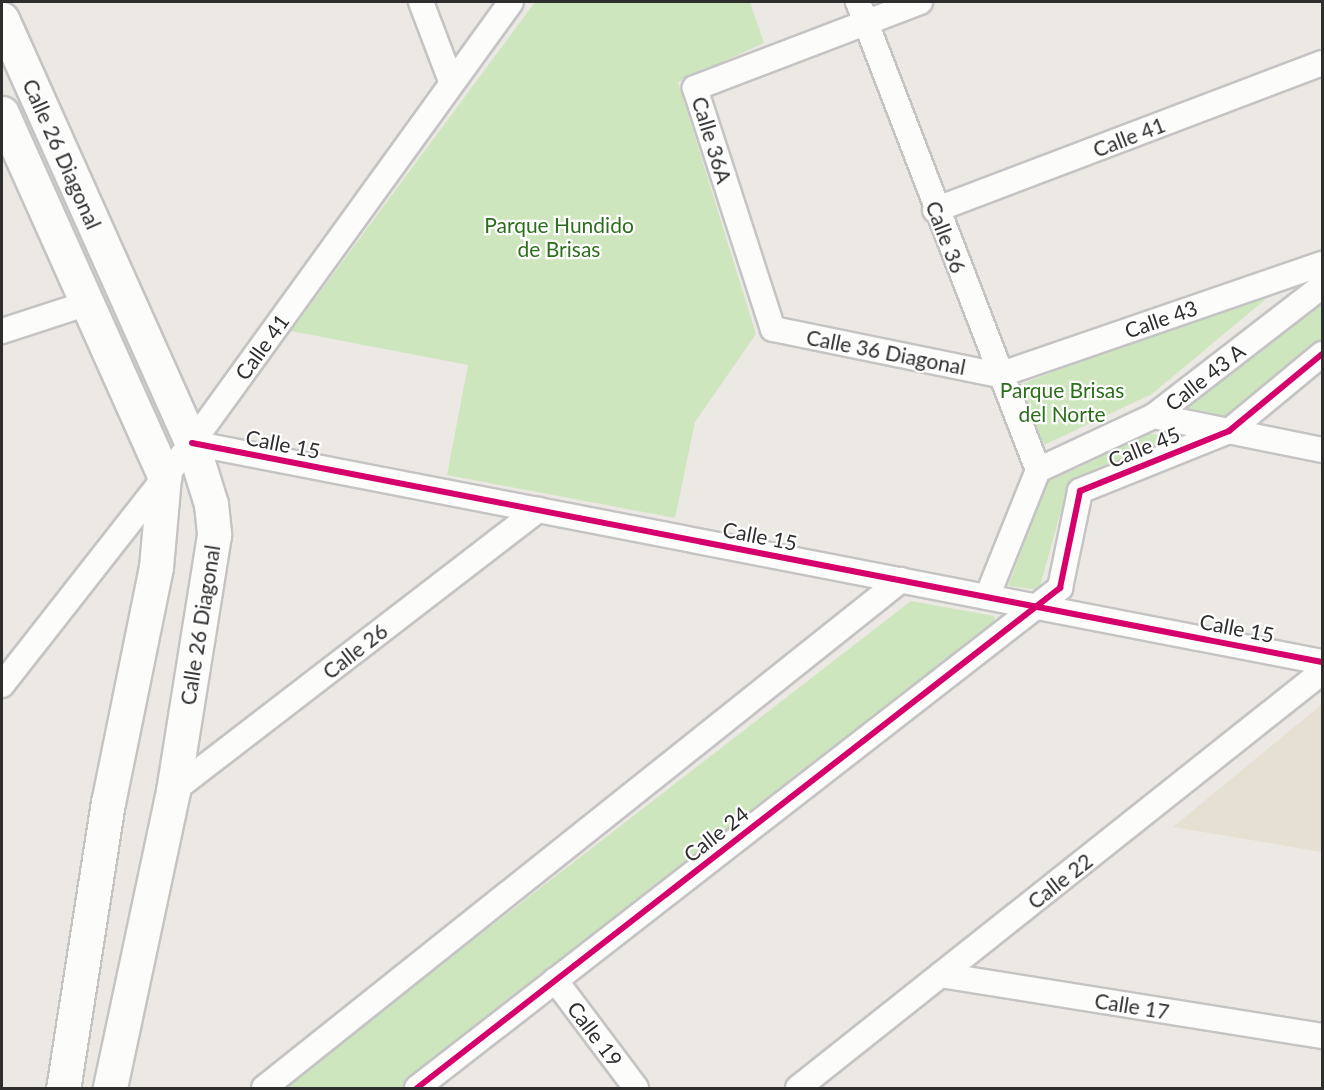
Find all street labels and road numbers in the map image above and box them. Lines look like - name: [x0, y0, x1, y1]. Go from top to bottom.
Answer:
- street label: Calle 26 Diagonal: [18, 75, 106, 233]
- street label: Calle 36A: [687, 94, 737, 186]
- street label: Calle 41: [1089, 112, 1169, 162]
- street label: Calle 36: [921, 197, 971, 277]
- street label: Calle 43: [1121, 295, 1201, 343]
- street label: Calle 41: [230, 309, 294, 385]
- street label: Calle 36 Diagonal: [804, 324, 968, 380]
- street label: Calle 43 A: [1160, 338, 1250, 416]
- street label: Calle 45: [1104, 421, 1184, 473]
- street label: Calle 15: [244, 424, 322, 464]
- street label: Calle 15: [721, 516, 799, 556]
- street label: Calle 26 Diagonal: [175, 543, 225, 707]
- street label: Calle 15: [1198, 608, 1276, 648]
- street label: Calle 26: [318, 618, 392, 684]
- street label: Calle 24: [679, 801, 753, 867]
- street label: Calle 22: [1023, 848, 1097, 914]
- street label: Calle 17: [1093, 988, 1171, 1024]
- street label: Calle 19: [562, 996, 628, 1072]

